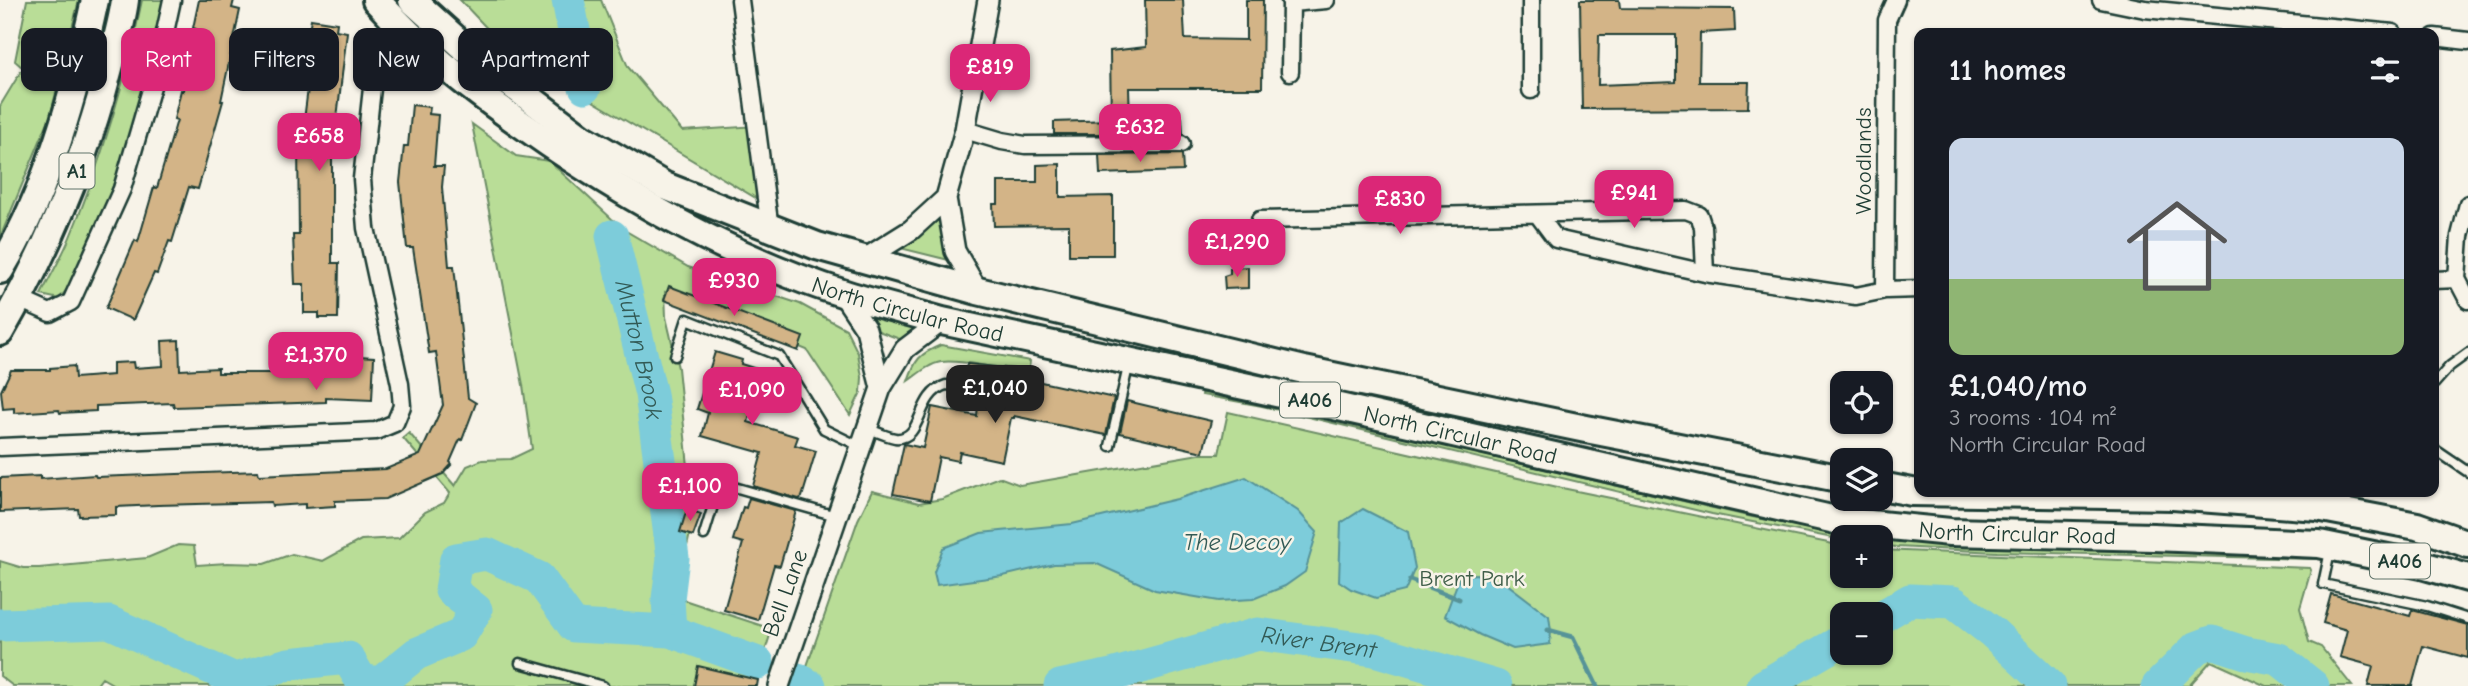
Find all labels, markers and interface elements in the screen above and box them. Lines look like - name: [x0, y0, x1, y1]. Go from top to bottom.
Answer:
- chip: Buy: [21, 28, 107, 91]
- chip: Rent: [121, 28, 215, 91]
- chip: Filters: [229, 28, 339, 91]
- chip: New: [353, 28, 444, 91]
- chip: Apartment: [458, 28, 613, 91]
- pin: £819: [949, 44, 1031, 104]
- icon: filters: [2366, 51, 2404, 89]
- text: £819: [966, 53, 1014, 80]
- text: 11 homes: [1949, 53, 2066, 88]
- pin: £632: [1099, 104, 1181, 164]
- street label: Woodlands: [1850, 108, 1877, 214]
- text: £632: [1115, 113, 1165, 140]
- pin: £658: [278, 114, 360, 173]
- text: £658: [293, 122, 345, 149]
- road number: A1: [60, 154, 94, 188]
- pin: £941: [1593, 170, 1675, 230]
- pin: £830: [1359, 176, 1441, 236]
- text: £941: [1611, 179, 1658, 206]
- icon: home: [2114, 183, 2240, 309]
- text: £830: [1374, 185, 1426, 212]
- pin: £1,290: [1180, 219, 1294, 279]
- text: £1,290: [1204, 228, 1270, 255]
- pin: £930: [693, 258, 775, 318]
- text: £930: [708, 267, 760, 294]
- street label: North Circular Road: [808, 270, 1006, 347]
- water label: Mutton Brook: [609, 276, 668, 421]
- pin: £1,370: [259, 332, 373, 392]
- text: £1,370: [284, 341, 348, 368]
- pin: £1,040: [938, 366, 1052, 425]
- pin: £1,090: [695, 368, 809, 427]
- text: £1,040/mo: [1949, 369, 2087, 404]
- map controls: [1830, 371, 1893, 665]
- button: locate: [1830, 371, 1893, 434]
- text: £1,040: [962, 374, 1028, 401]
- text: £1,090: [719, 376, 785, 403]
- road number: A406: [1280, 382, 1340, 418]
- street label: North Circular Road: [1361, 400, 1560, 470]
- text: 3 rooms · 104 m²: [1949, 404, 2116, 431]
- text: North Circular Road: [1949, 431, 2146, 458]
- button: layers: [1830, 448, 1893, 511]
- pin: £1,100: [633, 463, 747, 523]
- text: £1,100: [658, 472, 722, 499]
- street label: North Circular Road: [1917, 515, 2116, 550]
- button: +: [1830, 525, 1893, 588]
- water label: The Decoy: [1183, 528, 1292, 556]
- road number: A406: [2370, 544, 2430, 578]
- street label: Bell Lane: [757, 546, 813, 640]
- park label: Brent Park: [1419, 565, 1525, 592]
- button: −: [1830, 602, 1893, 665]
- water label: River Brent: [1259, 621, 1379, 664]

